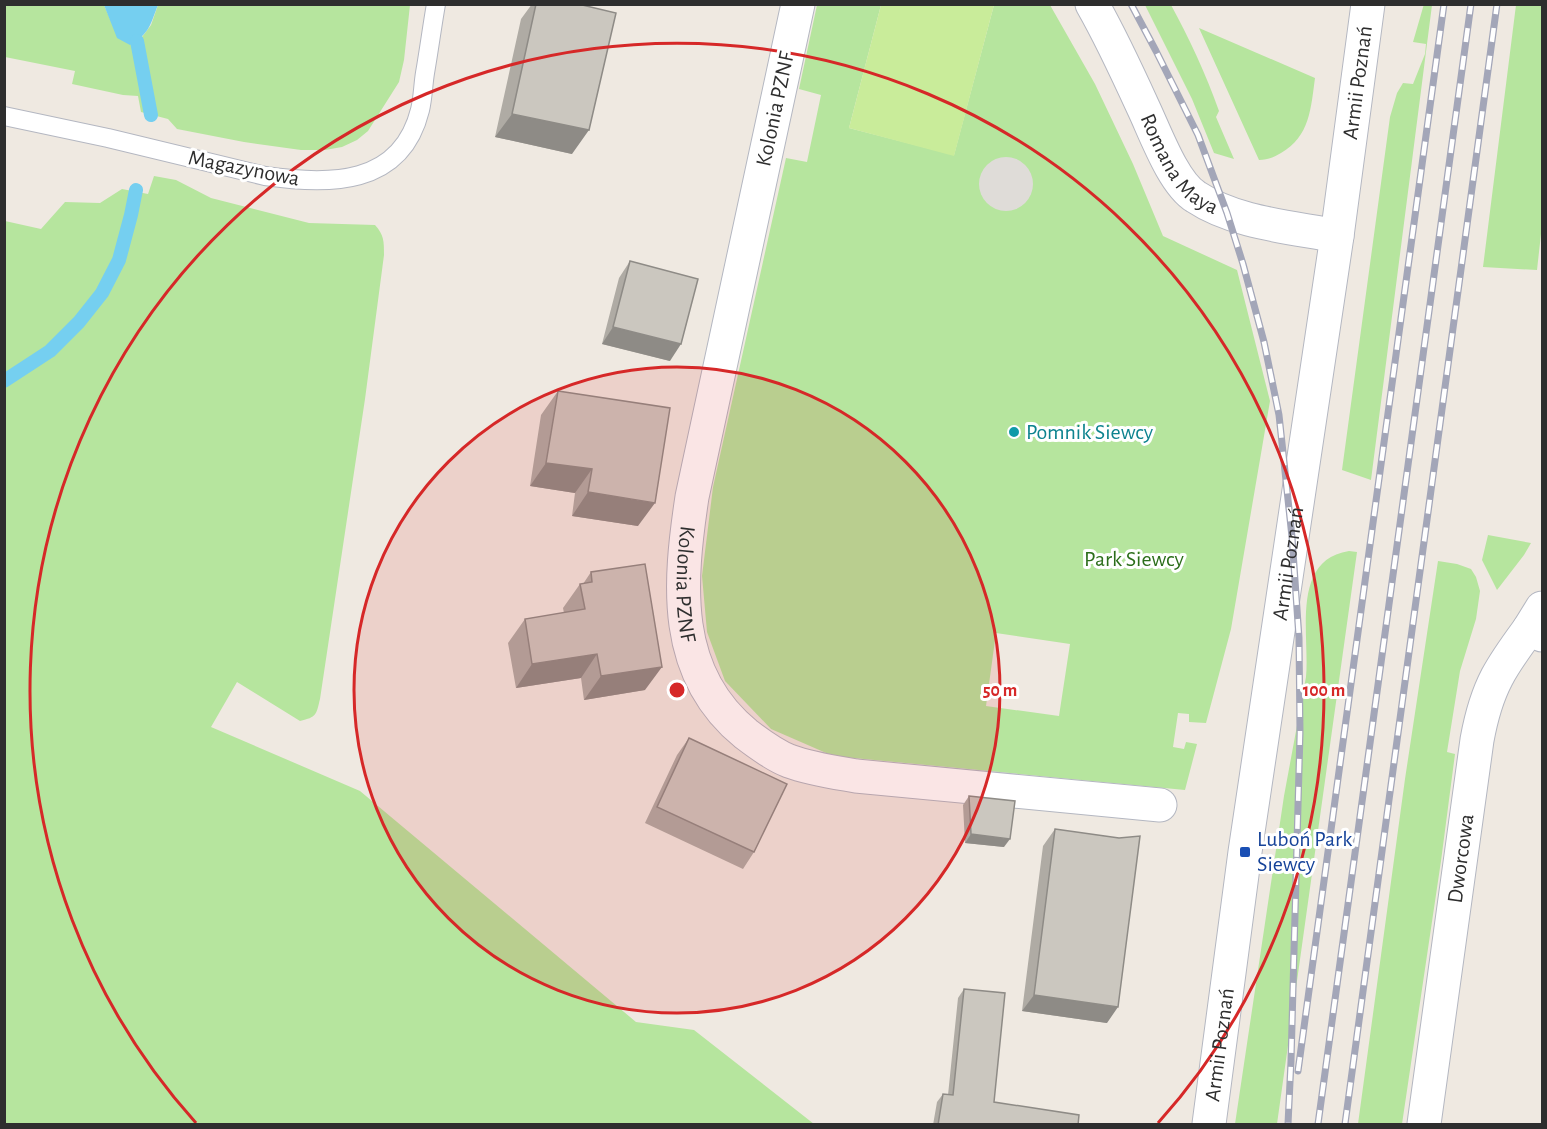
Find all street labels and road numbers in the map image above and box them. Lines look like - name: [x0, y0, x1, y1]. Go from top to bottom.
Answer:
- street label: Armii Poznań: [1339, 24, 1376, 141]
- street label: Kolonia PZNF: [752, 49, 798, 168]
- street label: Romana Maya: [1136, 110, 1222, 218]
- street label: Magazynowa: [187, 146, 301, 190]
- street label: Armii Poznań: [1269, 505, 1307, 622]
- street label: Kolonia PZNF: [673, 525, 700, 645]
- street label: Dworcowa: [1444, 812, 1478, 905]
- street label: Armii Poznań: [1201, 987, 1238, 1103]

